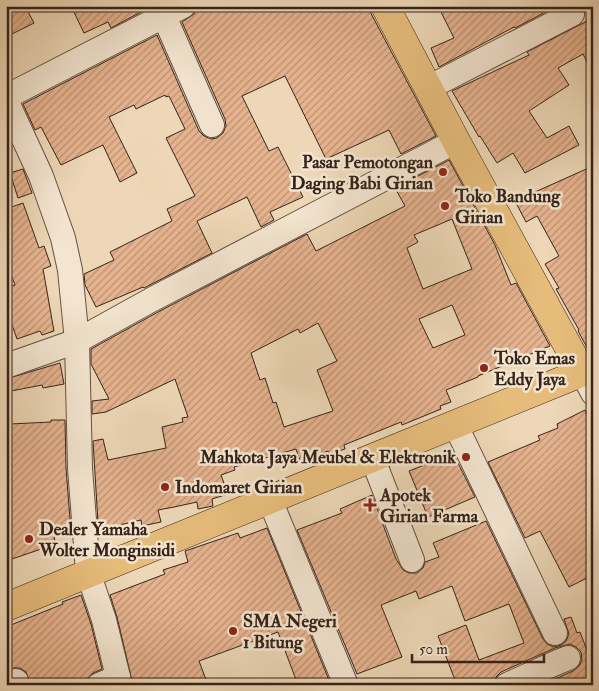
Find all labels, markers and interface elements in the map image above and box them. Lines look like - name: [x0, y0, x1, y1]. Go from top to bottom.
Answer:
- place label: Pasar Pemotongan Daging Babi Girian: [291, 151, 434, 195]
- marker: Pasar Pemotongan Daging Babi Girian: [437, 166, 449, 178]
- place label: Toko Bandung Girian: [454, 185, 561, 229]
- marker: Toko Bandung Girian: [439, 200, 451, 212]
- place label: Toko Emas Eddy Jaya: [493, 347, 575, 391]
- marker: Toko Emas Eddy Jaya: [478, 362, 490, 374]
- place label: Mahkota Jaya Meubel & Elektronik: [199, 446, 456, 469]
- marker: Mahkota Jaya Meubel & Elektronik: [460, 451, 472, 463]
- place label: Indomaret Girian: [175, 476, 303, 499]
- marker: Indomaret Girian: [159, 481, 171, 493]
- place label: Apotek Girian Farma: [379, 484, 479, 528]
- marker: Apotek Girian Farma: [364, 499, 376, 511]
- place label: Dealer Yamaha Wolter Monginsidi: [38, 518, 175, 562]
- marker: Dealer Yamaha Wolter Monginsidi: [23, 533, 35, 545]
- place label: SMA Negeri 1 Bitung: [243, 610, 337, 654]
- marker: SMA Negeri 1 Bitung: [227, 625, 239, 637]
- scale bar: [412, 631, 544, 663]
- text: 50 m: [419, 640, 448, 659]

